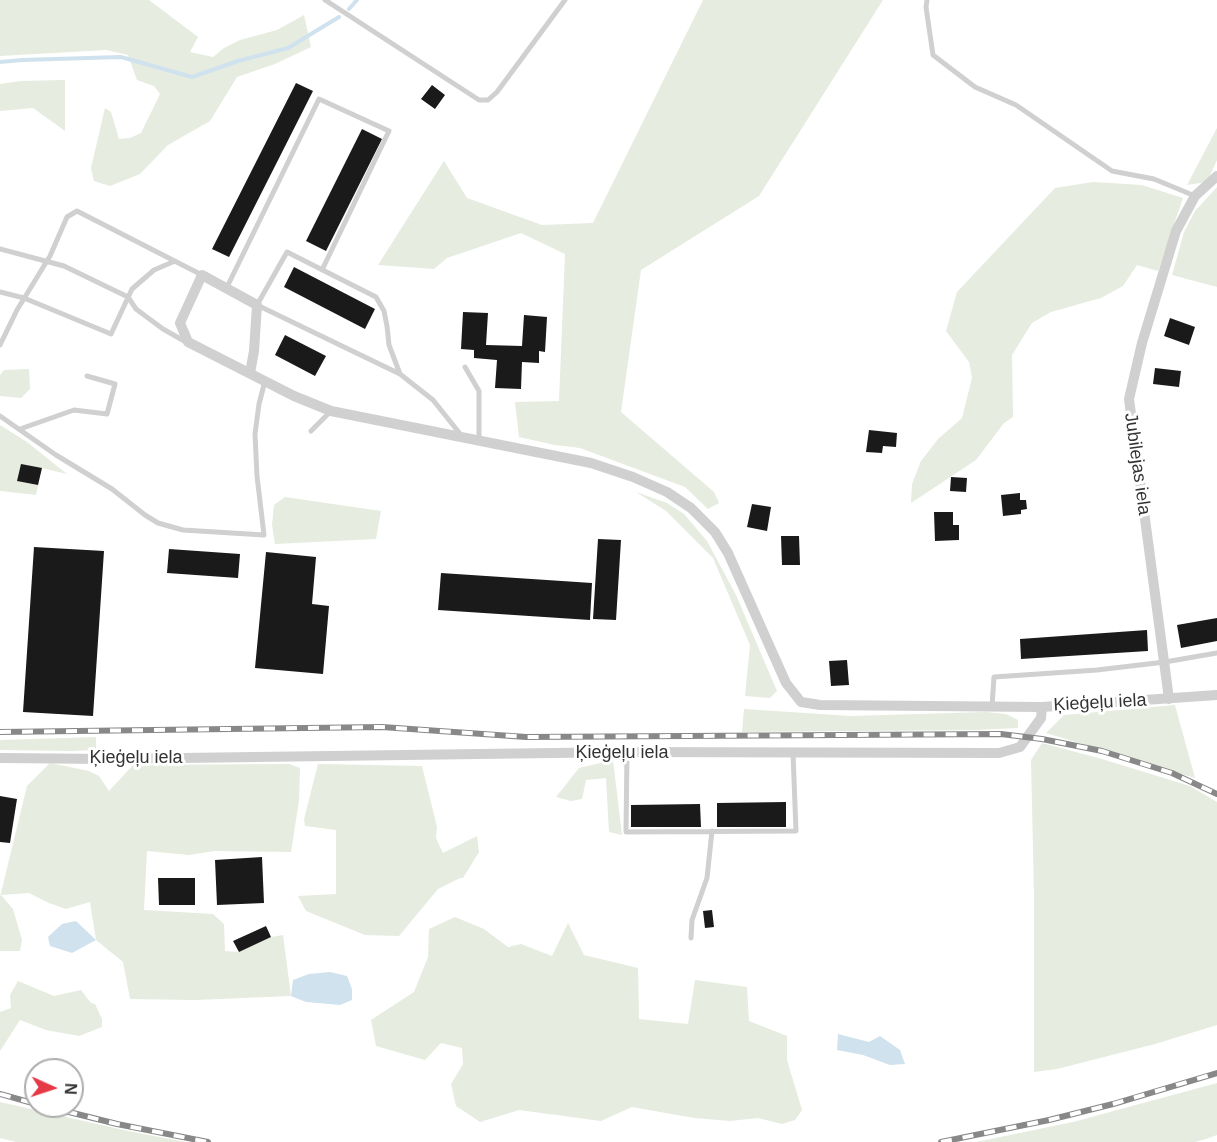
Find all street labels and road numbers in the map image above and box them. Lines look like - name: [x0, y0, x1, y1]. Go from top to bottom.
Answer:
- street label: Jubilejas iela: [1119, 411, 1155, 517]
- street label: Ķieģeļu iela: [1053, 690, 1147, 716]
- street label: Ķieģeļu iela: [575, 742, 669, 764]
- street label: Ķieģeļu iela: [89, 747, 183, 769]

